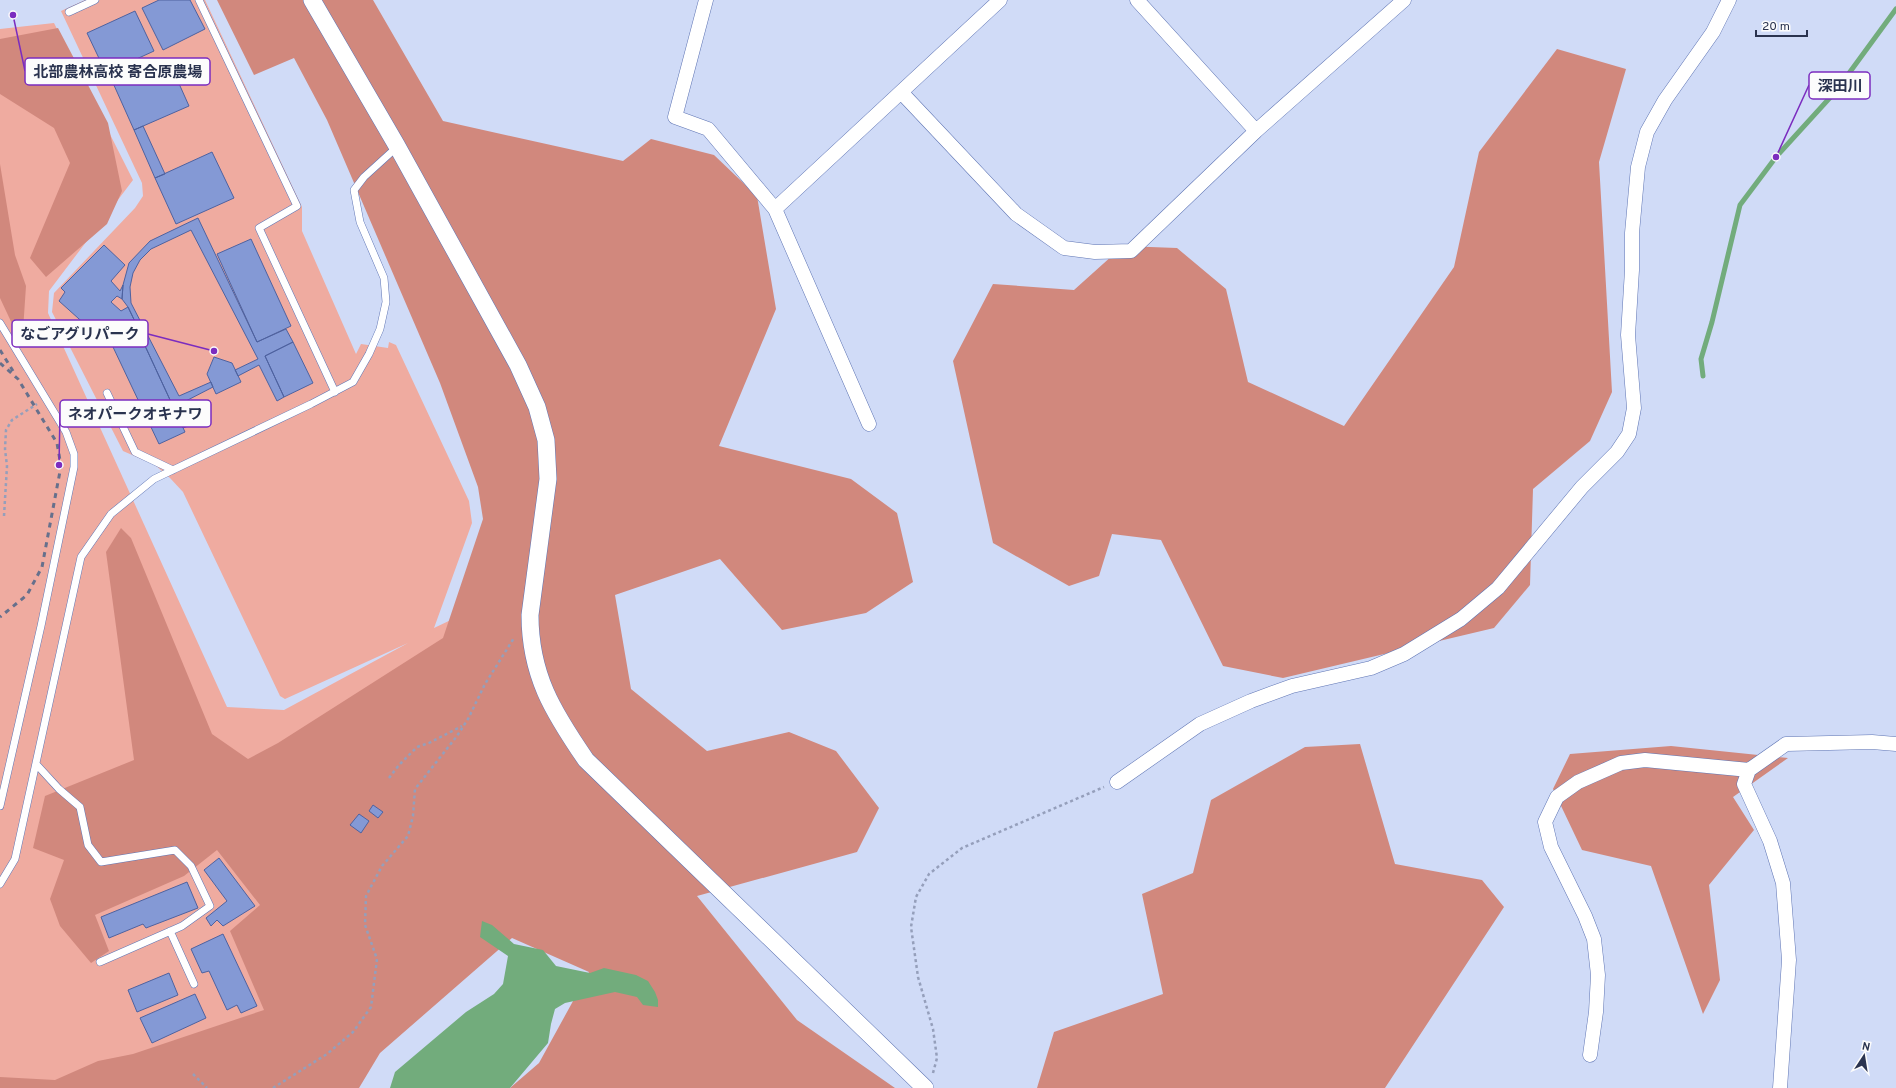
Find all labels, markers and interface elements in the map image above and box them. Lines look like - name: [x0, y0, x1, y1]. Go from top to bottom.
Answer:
- scale bar: [1756, 12, 1807, 38]
- text: 20 m: [1762, 19, 1790, 35]
- callout: 北部農林高校 寄合原農場: [25, 58, 210, 85]
- text: 北部農林高校 寄合原農場: [34, 64, 202, 83]
- callout: 深田川: [1809, 72, 1870, 99]
- text: 深田川: [1817, 78, 1863, 97]
- callout: なごアグリパーク: [12, 320, 148, 347]
- text: なごアグリパーク: [20, 325, 140, 345]
- callout: ネオパークオキナワ: [60, 400, 211, 427]
- text: ネオパークオキナワ: [67, 406, 203, 425]
- north arrow: [1844, 1036, 1884, 1076]
- text: N: [1861, 1040, 1871, 1055]

